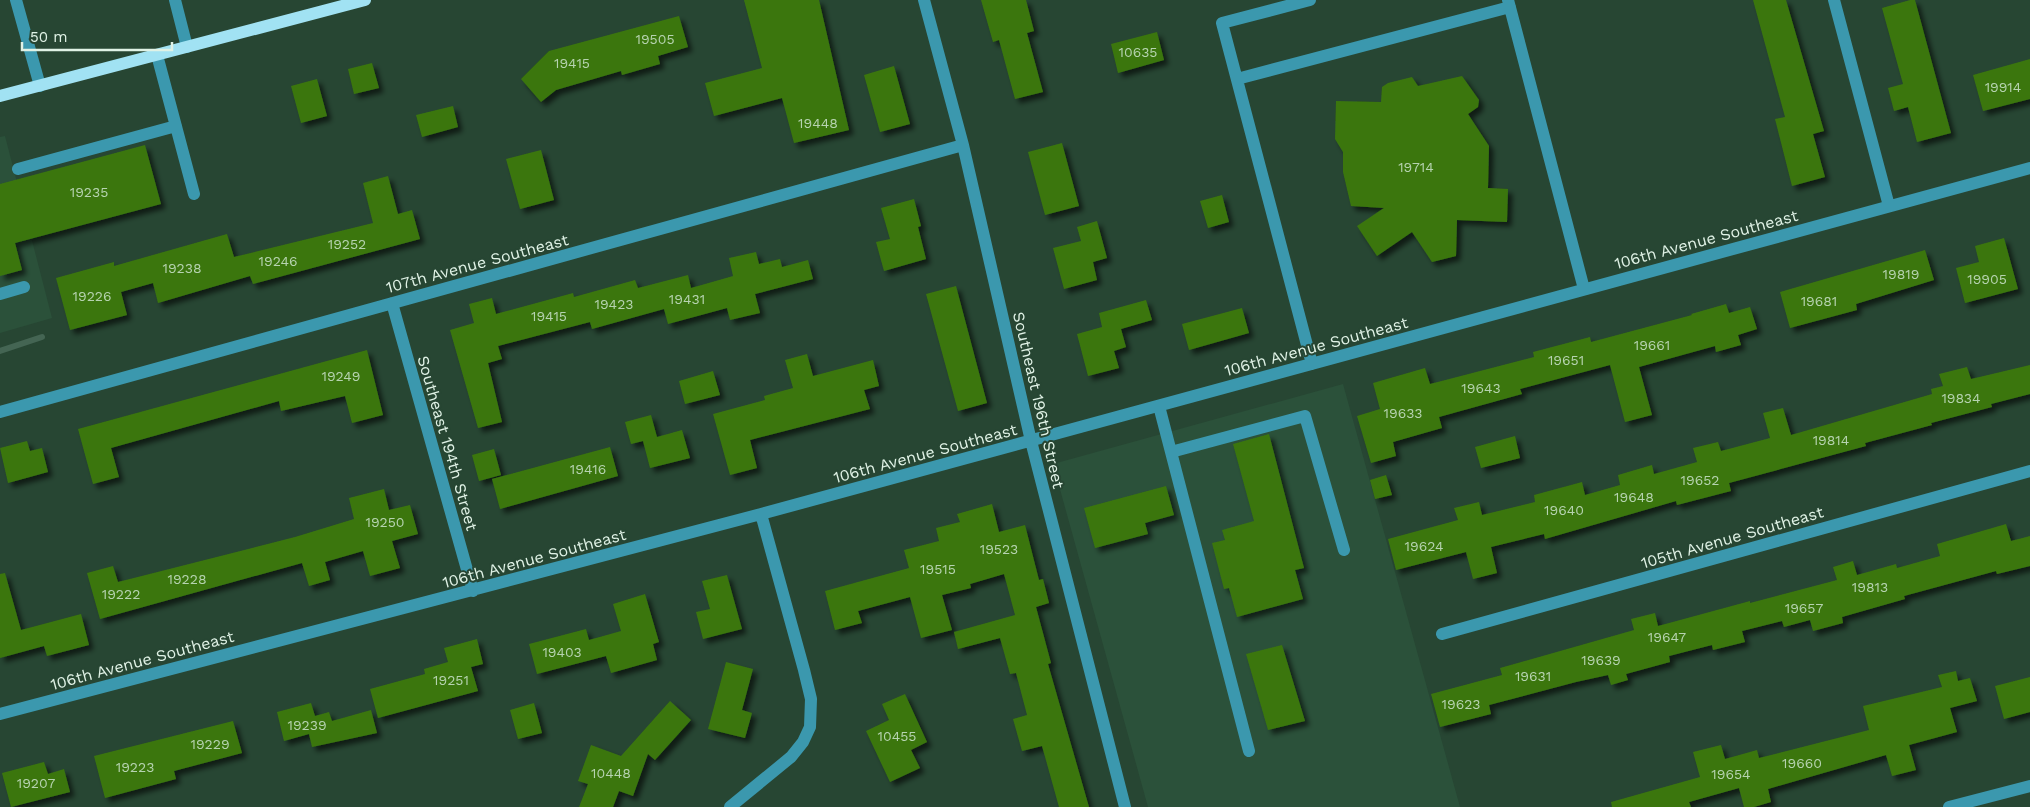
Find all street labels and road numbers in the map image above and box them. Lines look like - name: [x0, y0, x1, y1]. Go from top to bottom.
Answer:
- street label: 106th Avenue Southeast: [1612, 206, 1800, 273]
- street label: 107th Avenue Southeast: [384, 230, 571, 297]
- street label: Southeast 196th Street: [1009, 310, 1068, 491]
- street label: 106th Avenue Southeast: [1222, 313, 1410, 380]
- street label: Southeast 194th Street: [413, 354, 482, 533]
- street label: 106th Avenue Southeast: [831, 420, 1019, 487]
- street label: 105th Avenue Southeast: [1639, 502, 1826, 573]
- street label: 106th Avenue Southeast: [440, 525, 628, 592]
- street label: 106th Avenue Southeast: [48, 627, 236, 694]

